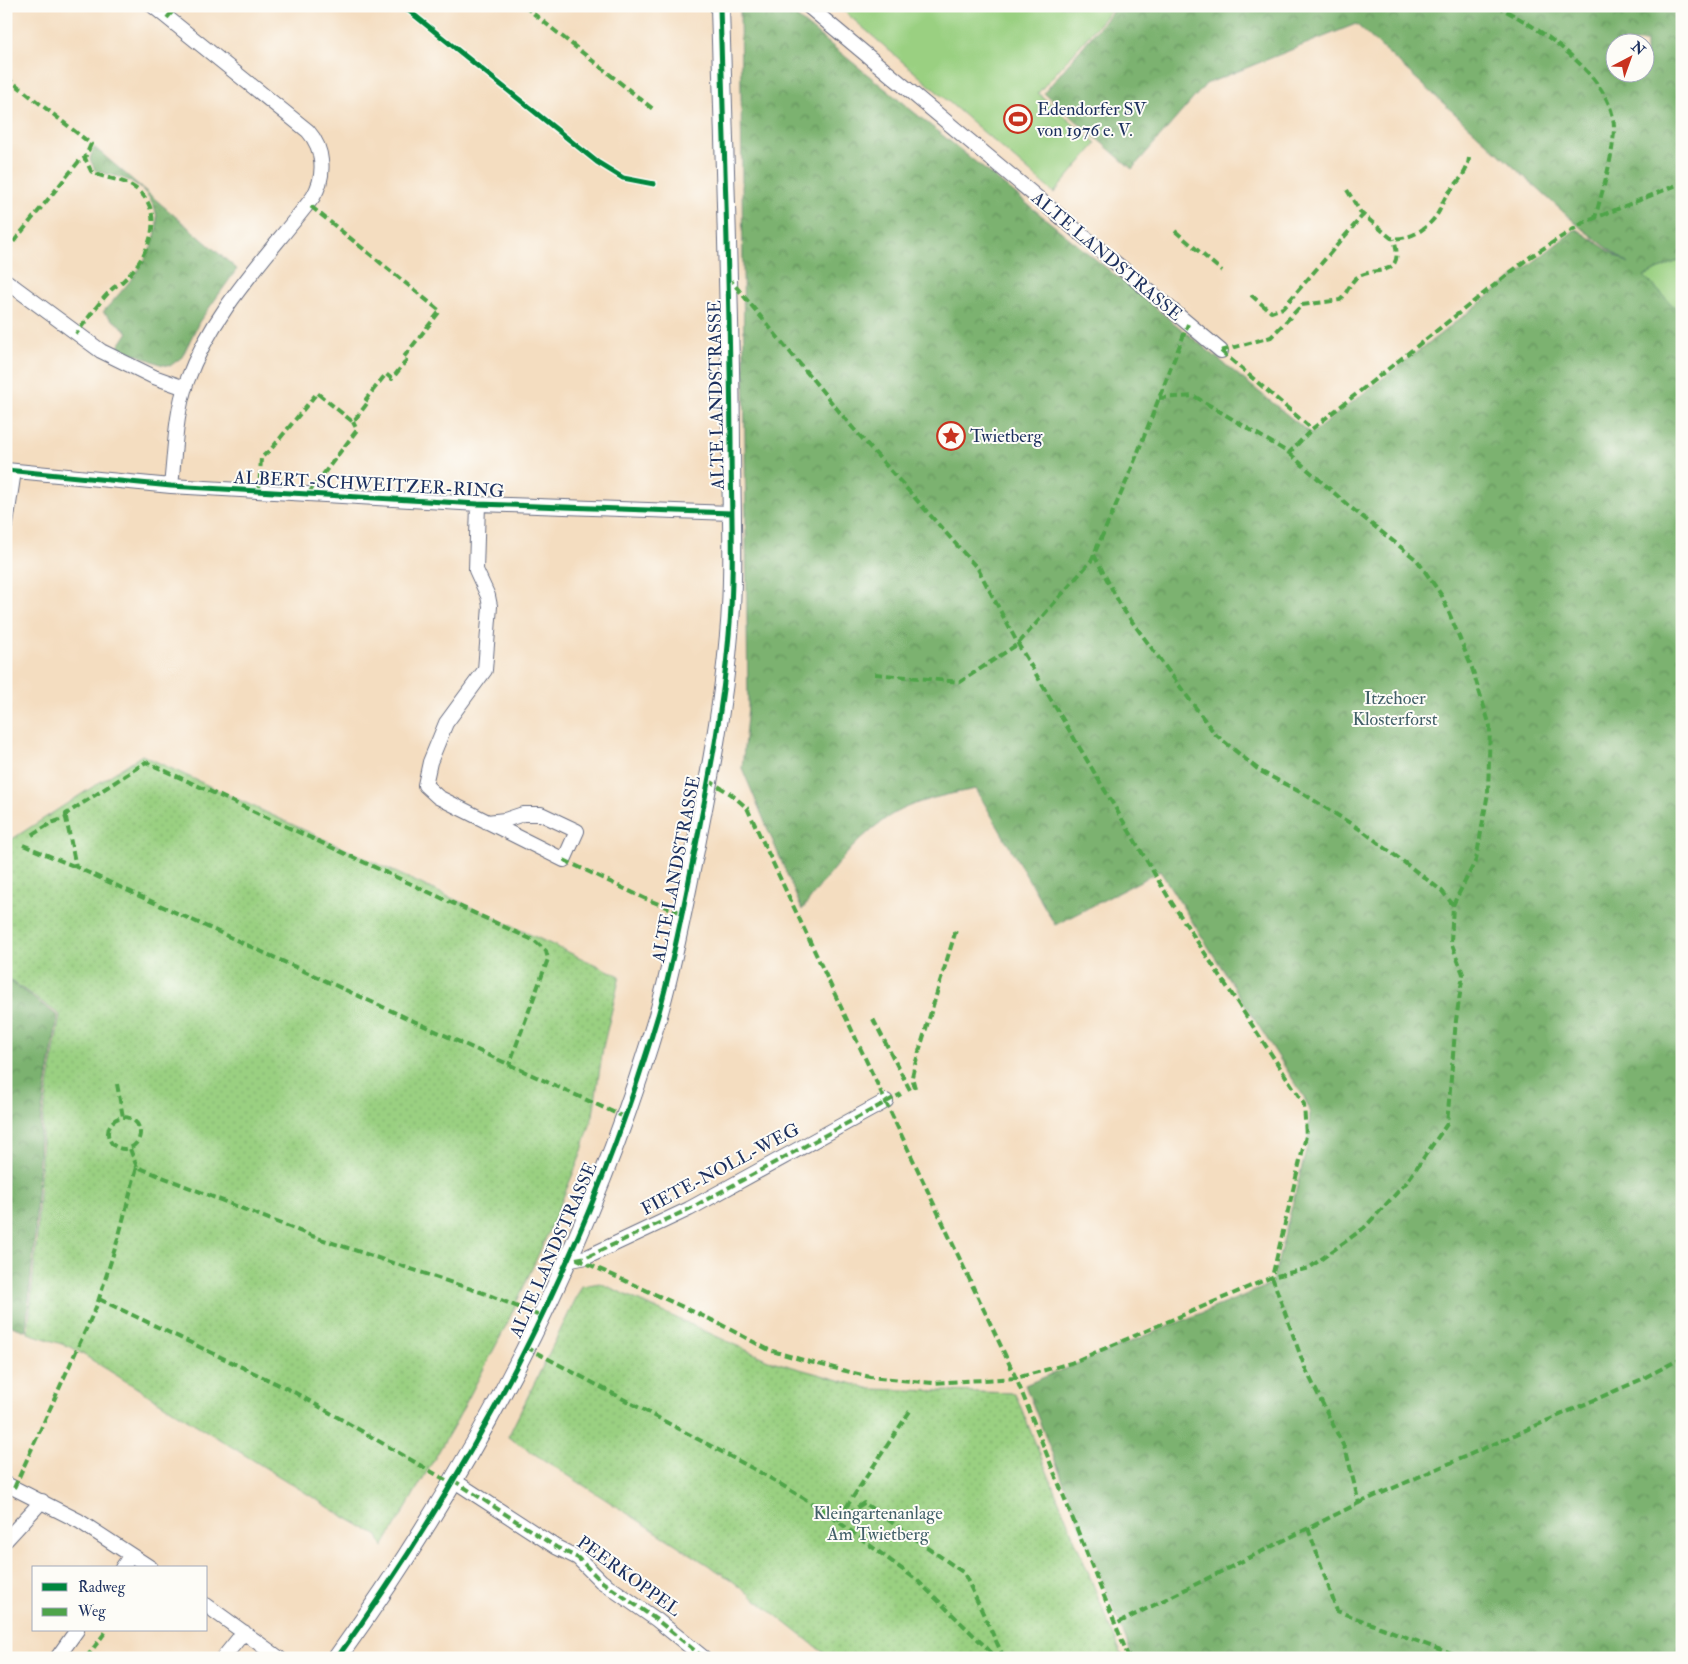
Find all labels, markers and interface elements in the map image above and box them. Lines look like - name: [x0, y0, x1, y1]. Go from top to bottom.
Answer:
- north arrow: [1606, 32, 1656, 82]
- text: N: [1627, 37, 1649, 59]
- place label: Edendorfer SV von 1976 e. V.: [1036, 98, 1148, 142]
- sports icon: Edendorfer SV von 1976 e. V.: [1003, 104, 1033, 134]
- street label: ALTE LANDSTRASSE: [1026, 186, 1187, 326]
- street label: ALTE LANDSTRASSE: [703, 300, 730, 491]
- place icon: Twietberg: [936, 421, 966, 451]
- place label: Twietberg: [970, 425, 1044, 448]
- street label: ALBERT-SCHWEITZER-RING: [232, 466, 505, 503]
- park label: Itzehoer Klosterforst: [1352, 687, 1438, 731]
- street label: ALTE LANDSTRASSE: [647, 774, 706, 965]
- street label: FIETE-NOLL-WEG: [637, 1118, 803, 1221]
- street label: ALTE LANDSTRASSE: [504, 1159, 603, 1342]
- park label: Kleingartenanlage Am Twietberg: [813, 1502, 943, 1546]
- street label: PEERKOPPEL: [572, 1531, 685, 1622]
- legend: [32, 1566, 208, 1632]
- text: Radweg: [78, 1578, 126, 1597]
- text: Weg: [77, 1602, 106, 1621]

